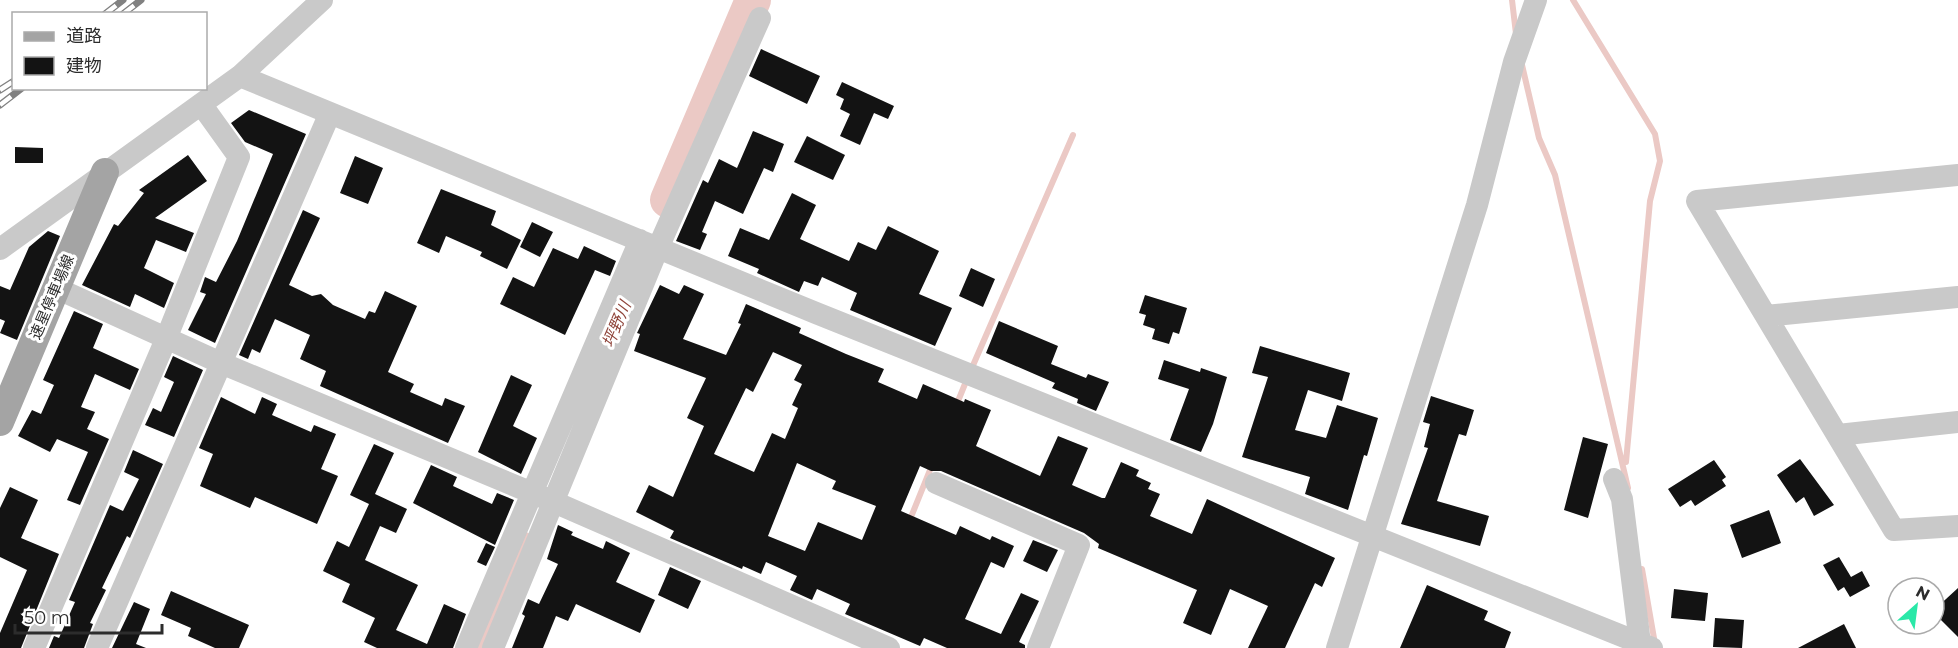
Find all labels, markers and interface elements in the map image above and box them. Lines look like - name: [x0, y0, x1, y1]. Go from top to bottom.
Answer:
- legend: [12, 12, 207, 90]
- text: 道路: [66, 25, 102, 47]
- text: 建物: [66, 55, 102, 77]
- street label: 速星停車場線: [25, 252, 78, 342]
- water label: 坪野川: [598, 297, 635, 350]
- north arrow: [1886, 576, 1946, 636]
- text: N: [1913, 582, 1933, 605]
- scale bar: [15, 597, 162, 635]
- text: 50 m: [24, 607, 70, 629]

